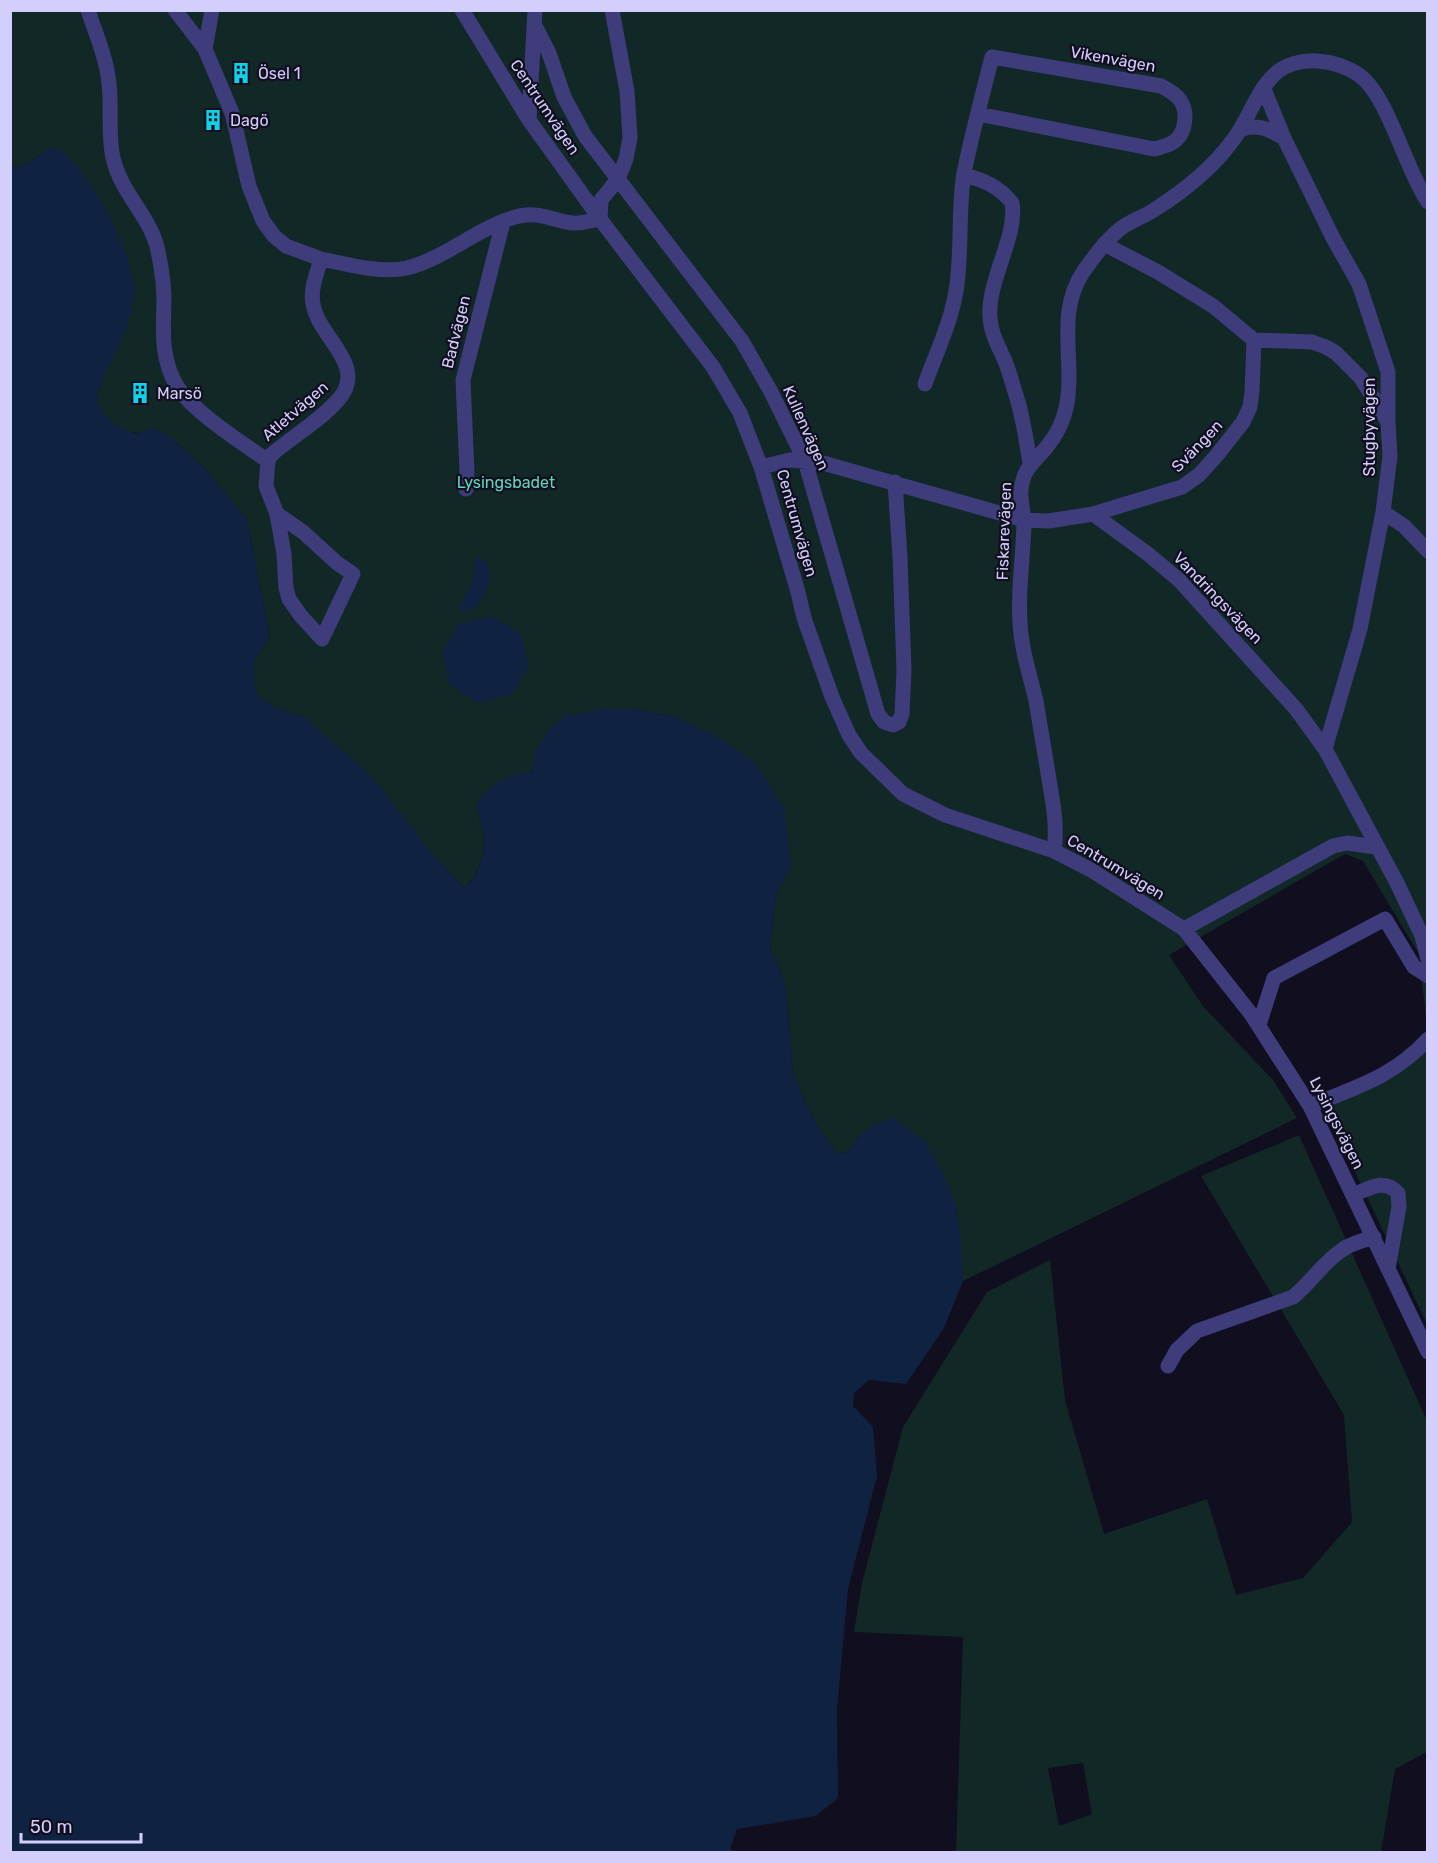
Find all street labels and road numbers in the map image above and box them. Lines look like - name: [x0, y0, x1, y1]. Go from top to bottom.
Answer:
- street label: Vikenvägen: [1069, 42, 1157, 76]
- street label: Centrumvägen: [506, 56, 584, 158]
- street label: Badvägen: [438, 293, 474, 371]
- street label: Atletvägen: [258, 377, 332, 445]
- street label: Stugbyvägen: [1360, 377, 1379, 477]
- street label: Kullenvägen: [779, 383, 833, 473]
- street label: Svängen: [1168, 416, 1226, 476]
- street label: Centrumvägen: [773, 467, 821, 579]
- street label: Fiskarevägen: [993, 481, 1015, 581]
- street label: Vandringsvägen: [1169, 548, 1267, 648]
- street label: Centrumvägen: [1064, 830, 1168, 904]
- street label: Lysingsvägen: [1306, 1074, 1368, 1172]

